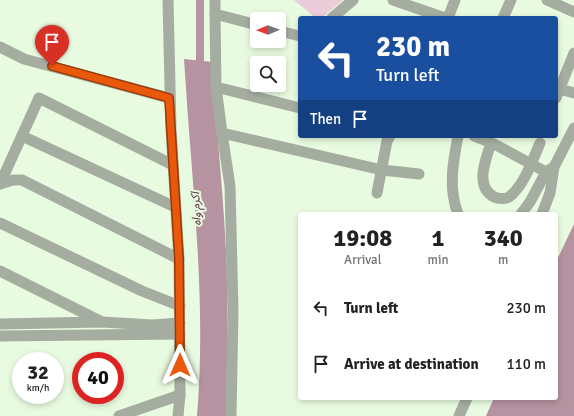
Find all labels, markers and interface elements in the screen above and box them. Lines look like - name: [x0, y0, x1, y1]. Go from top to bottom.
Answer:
- north arrow: [250, 12, 286, 48]
- map controls: [250, 12, 286, 92]
- pin: [35, 25, 69, 66]
- text: 230 m: [376, 30, 450, 64]
- icon: arrive: [41, 31, 63, 53]
- icon: left: [310, 32, 362, 84]
- button: search: [250, 56, 286, 92]
- text: Turn left: [376, 64, 439, 86]
- icon: arrive: [349, 108, 371, 130]
- text: Then: [310, 110, 341, 128]
- water label: اکرم واہ: [188, 191, 206, 226]
- text: 19:08: [333, 223, 392, 253]
- text: 1: [432, 223, 444, 253]
- text: 340: [484, 223, 523, 253]
- text: Arrival: [344, 252, 381, 268]
- text: min: [428, 252, 449, 268]
- text: m: [498, 252, 508, 268]
- icon: left: [310, 297, 332, 319]
- text: Turn left: [344, 299, 398, 317]
- text: 230 m: [506, 299, 546, 317]
- position arrow: [159, 344, 201, 386]
- speed limit sign: 40: [72, 352, 124, 404]
- icon: arrive: [310, 353, 332, 375]
- text: Arrive at destination: [344, 355, 479, 373]
- text: 110 m: [506, 355, 546, 373]
- text: 32: [27, 360, 49, 385]
- text: km/h: [27, 382, 49, 394]

